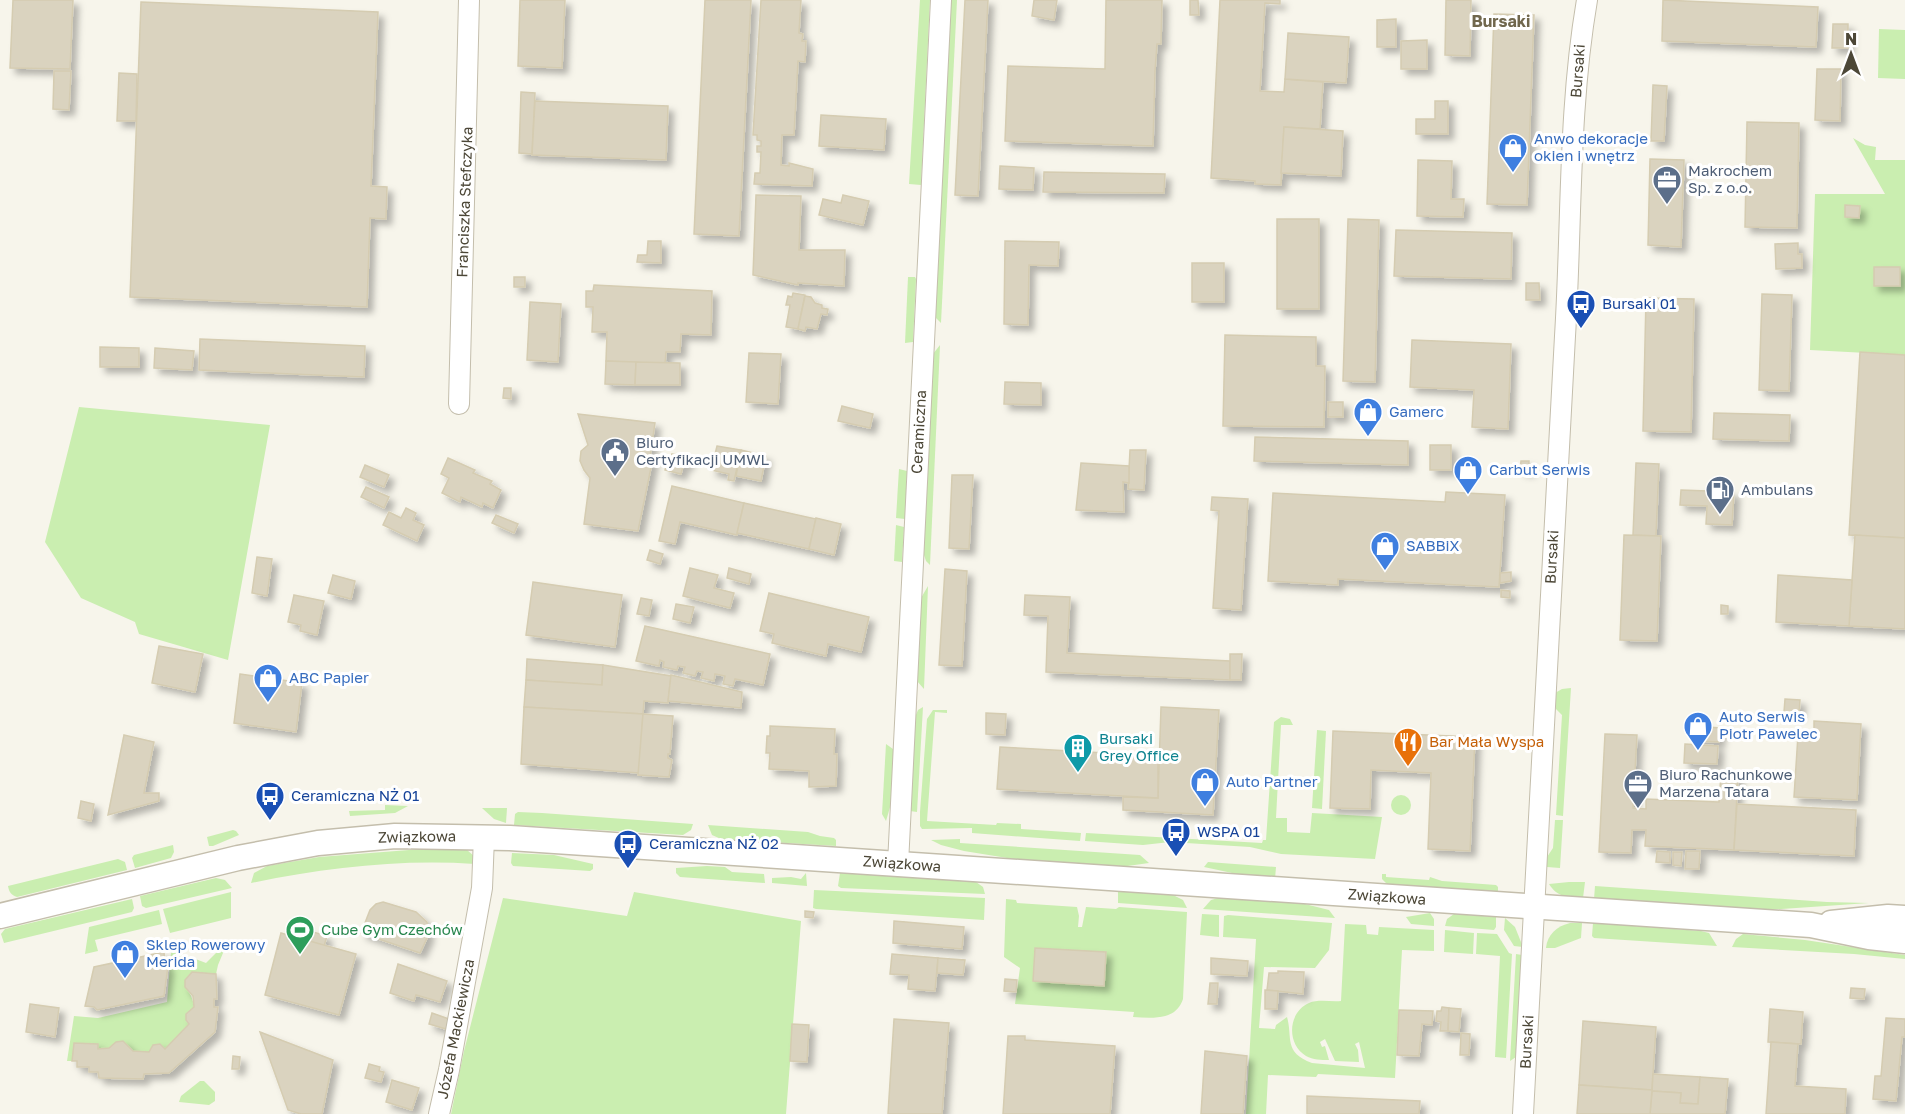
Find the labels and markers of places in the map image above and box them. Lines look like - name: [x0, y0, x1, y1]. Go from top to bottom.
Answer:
- place label: Anwo dekoracje okien i wnętrz: [1534, 129, 1648, 164]
- shop icon: Anwo dekoracje okien i wnętrz: [1497, 132, 1529, 174]
- place label: Makrochem Sp. z o.o.: [1688, 161, 1772, 196]
- office icon: Makrochem Sp. z o.o.: [1651, 164, 1683, 206]
- bus stop icon: Bursaki 01: [1565, 288, 1597, 330]
- place label: Bursaki 01: [1602, 294, 1676, 312]
- shop icon: Gamerc: [1352, 396, 1384, 438]
- place label: Gamerc: [1389, 402, 1444, 420]
- place label: Biuro Certyfikacji UMWL: [636, 433, 770, 468]
- public building icon: Biuro Certyfikacji UMWL: [599, 436, 631, 478]
- shop icon: Carbut Serwis: [1452, 454, 1484, 496]
- place label: Carbut Serwis: [1489, 460, 1590, 478]
- fuel station icon: Ambulans: [1704, 474, 1736, 516]
- place label: Ambulans: [1741, 480, 1813, 498]
- shop icon: SABBiX: [1369, 530, 1401, 572]
- place label: SABBiX: [1406, 536, 1460, 554]
- shop icon: ABC Papier: [252, 662, 284, 704]
- place label: ABC Papier: [289, 668, 369, 686]
- place label: Auto Serwis Piotr Pawelec: [1719, 707, 1818, 742]
- shop icon: Auto Serwis Piotr Pawelec: [1682, 710, 1714, 752]
- restaurant icon: Bar Mała Wyspa: [1392, 726, 1424, 768]
- place label: Bursaki Grey Office: [1099, 729, 1179, 764]
- building icon: Bursaki Grey Office: [1062, 732, 1094, 774]
- place label: Bar Mała Wyspa: [1429, 732, 1544, 750]
- place label: Biuro Rachunkowe Marzena Tatara: [1659, 765, 1793, 800]
- shop icon: Auto Partner: [1189, 766, 1221, 808]
- office icon: Biuro Rachunkowe Marzena Tatara: [1622, 768, 1654, 810]
- place label: Auto Partner: [1226, 772, 1318, 790]
- bus stop icon: Ceramiczna NŻ 01: [254, 780, 286, 822]
- place label: Ceramiczna NŻ 01: [291, 786, 419, 804]
- bus stop icon: WSPA 01: [1160, 816, 1192, 858]
- place label: WSPA 01: [1197, 822, 1260, 840]
- bus stop icon: Ceramiczna NŻ 02: [612, 828, 644, 870]
- place label: Ceramiczna NŻ 02: [649, 834, 779, 852]
- sports icon: Cube Gym Czechów: [284, 914, 316, 956]
- place label: Cube Gym Czechów: [321, 920, 463, 938]
- place label: Sklep Rowerowy Merida: [146, 935, 266, 970]
- shop icon: Sklep Rowerowy Merida: [109, 938, 141, 980]

